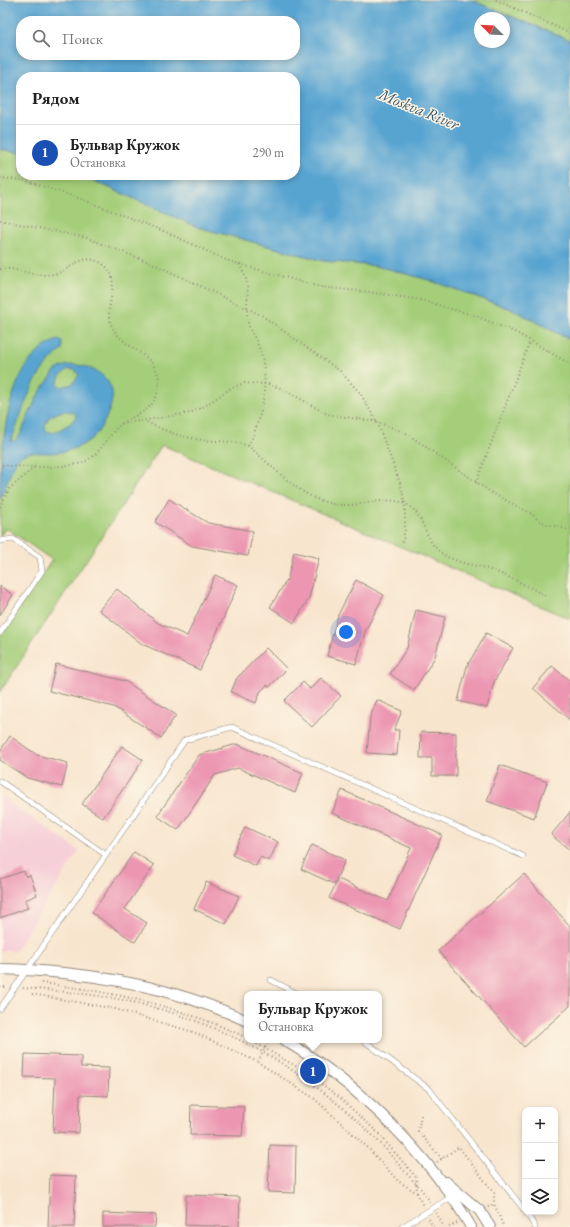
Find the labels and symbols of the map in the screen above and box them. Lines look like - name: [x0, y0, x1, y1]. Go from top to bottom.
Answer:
- north arrow: [474, 12, 510, 48]
- water label: Moskva River: [375, 83, 463, 135]
- your location: [336, 622, 356, 642]
- pin: 1: [300, 1056, 326, 1086]

